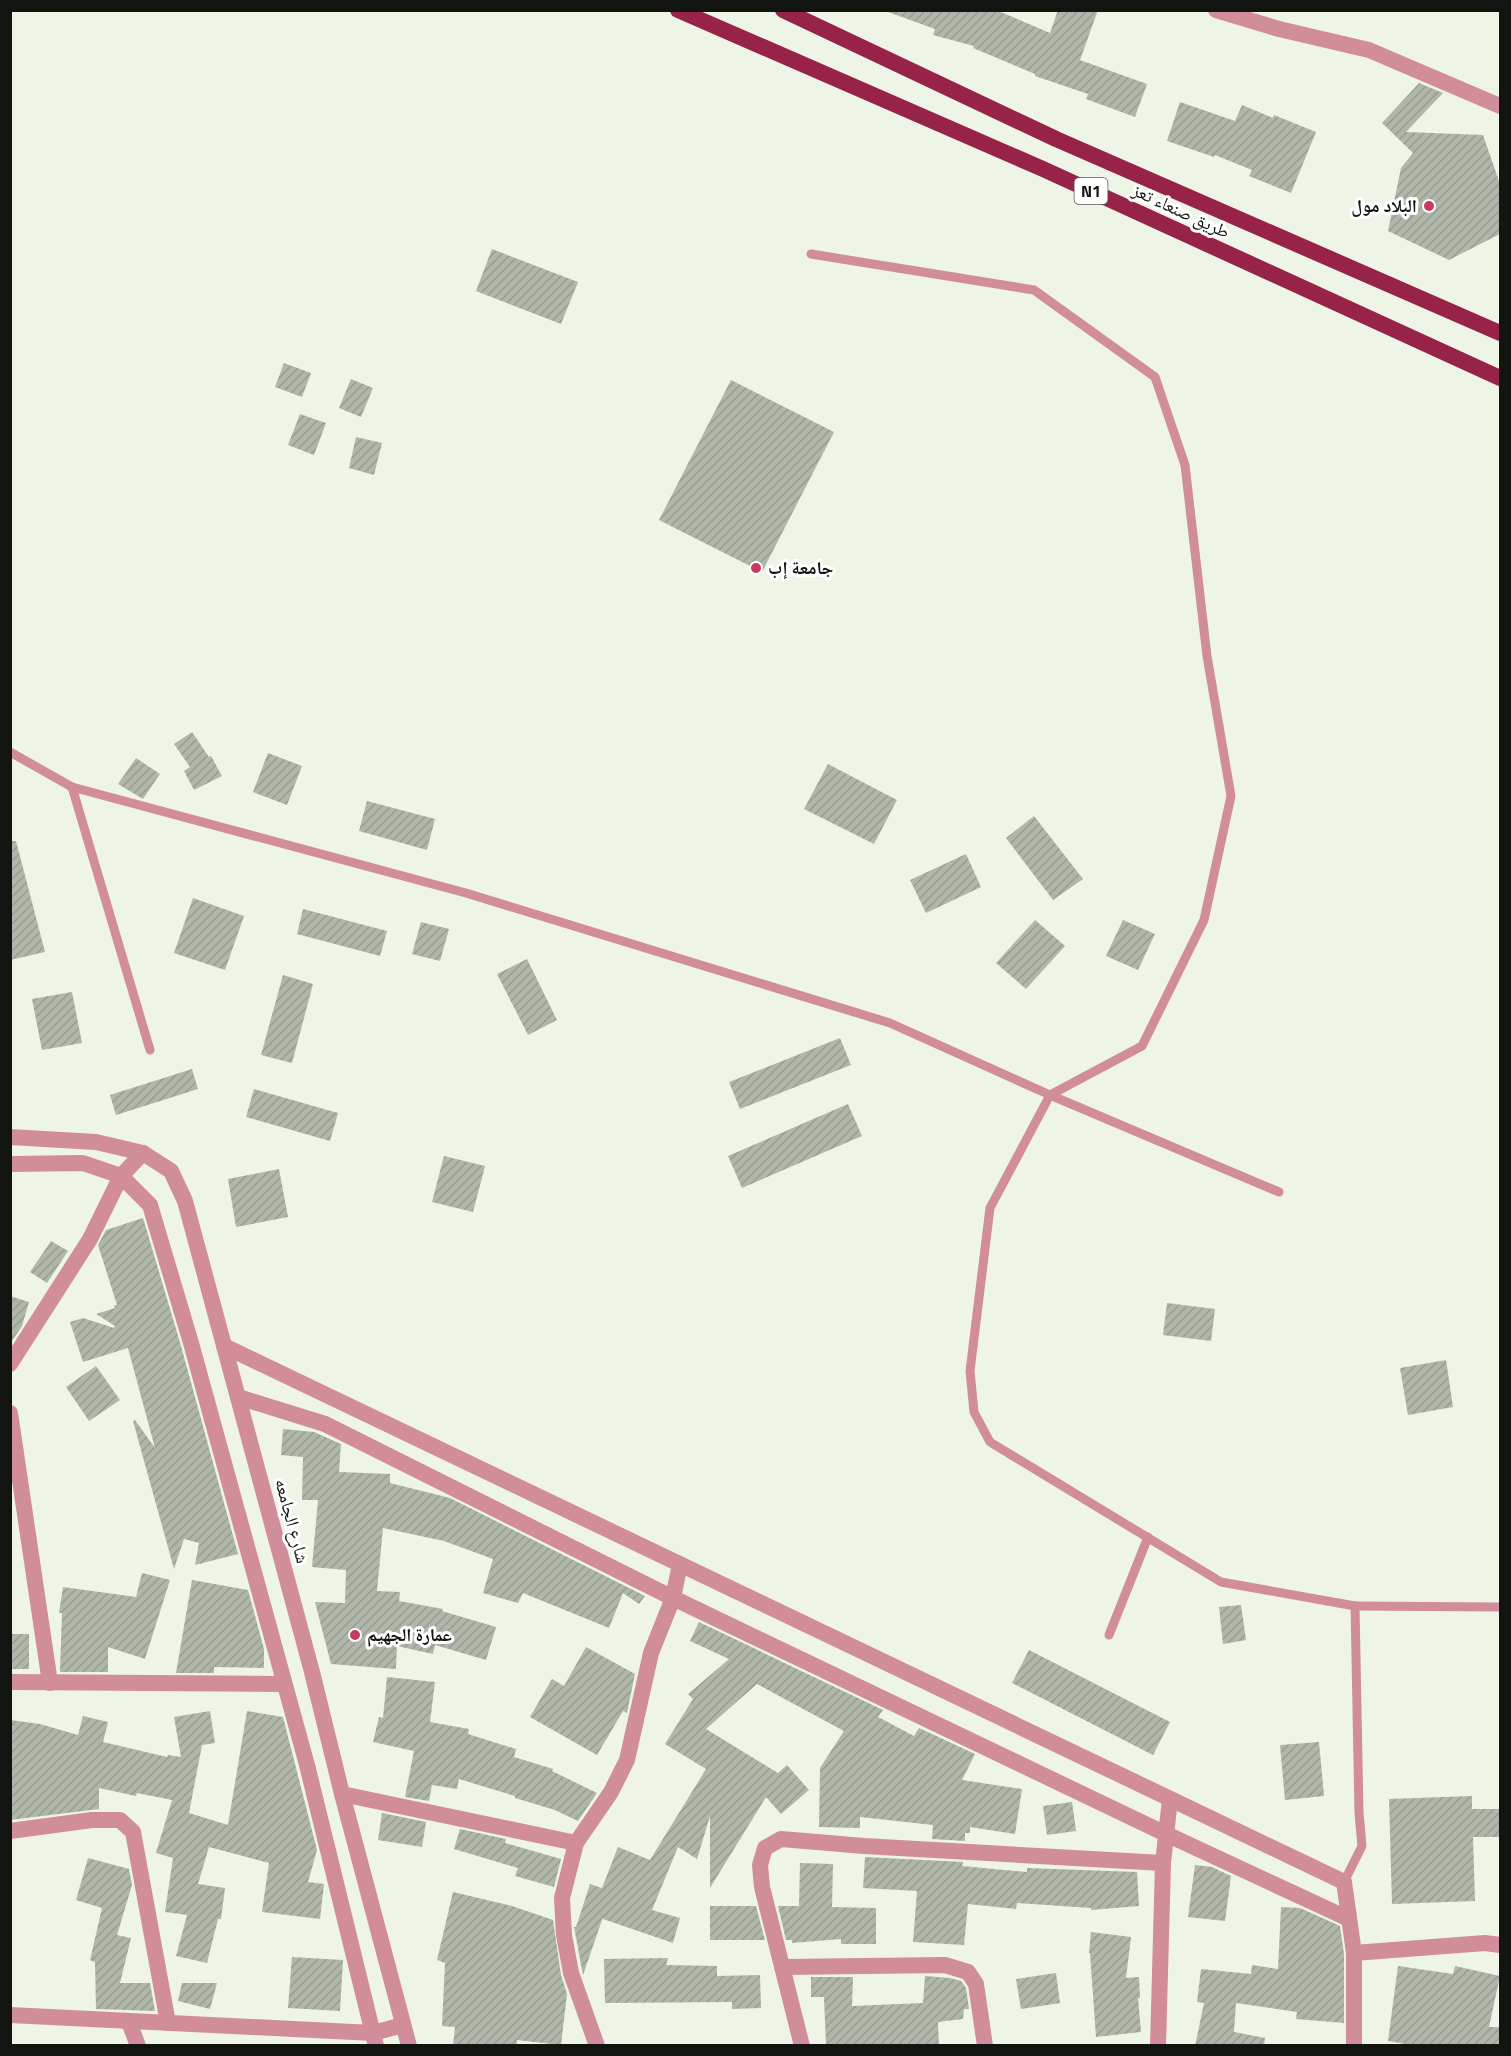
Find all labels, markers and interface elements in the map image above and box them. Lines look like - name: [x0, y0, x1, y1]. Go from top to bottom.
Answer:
- street label: طريق صنعاء تعز: [1127, 176, 1234, 245]
- road number: N1: [1074, 178, 1108, 204]
- place label: البلاد مول: [1351, 192, 1417, 219]
- marker: البلاد مول: [1422, 199, 1436, 213]
- place label: جامعة إب: [768, 554, 834, 581]
- marker: جامعة إب: [749, 561, 763, 575]
- street label: شارع الجامعه: [268, 1476, 317, 1566]
- place label: عمارة الجهيم: [367, 1621, 452, 1648]
- marker: عمارة الجهيم: [348, 1628, 362, 1642]

